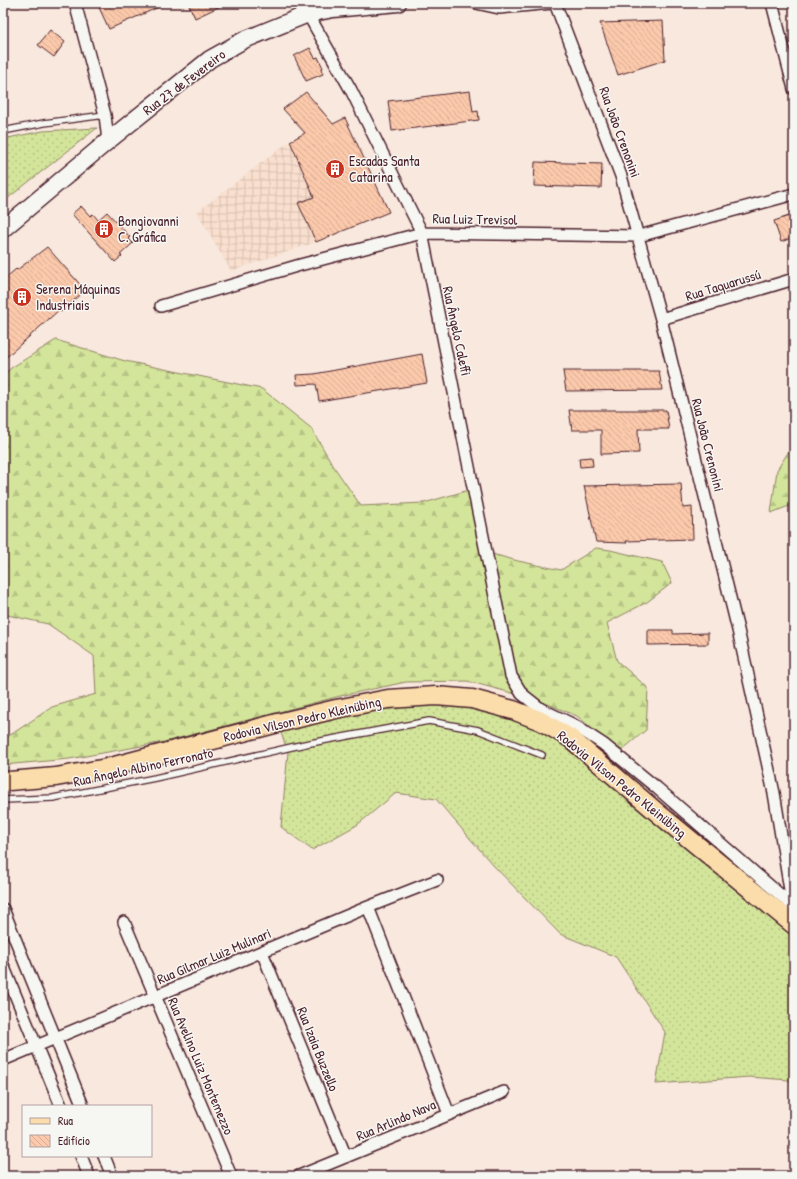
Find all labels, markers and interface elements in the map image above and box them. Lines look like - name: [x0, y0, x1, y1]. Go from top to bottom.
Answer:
- street label: Rua 27 de Fevereiro: [139, 44, 229, 119]
- street label: Rua João Crenonini: [595, 84, 646, 180]
- place label: Escadas Santa Catarina: [349, 151, 420, 186]
- building icon: Escadas Santa Catarina: [324, 158, 346, 180]
- street label: Rua Luiz Trevisol: [432, 208, 518, 229]
- place label: Bongiovanni C. Gráfica: [118, 211, 179, 246]
- building icon: Bongiovanni C. Gráfica: [93, 218, 115, 240]
- street label: Rua Taquarussú: [683, 264, 763, 306]
- place label: Serena Máquinas Industriais: [36, 279, 120, 314]
- street label: Rua Ângelo Caleffi: [438, 284, 476, 378]
- building icon: Serena Máquinas Industriais: [11, 286, 33, 308]
- street label: Rua João Crenonini: [688, 396, 729, 493]
- street label: Rodovia Vilson Pedro Kleinübing: [221, 691, 383, 747]
- street label: Rodovia Vilson Pedro Kleinübing: [553, 726, 691, 842]
- street label: Rua Ângelo Albino Ferronato: [71, 742, 215, 792]
- street label: Rua Gilmar Luiz Mulinari: [154, 923, 274, 988]
- street label: Rua Avelino Luiz Montemezzo: [164, 994, 239, 1138]
- street label: Rua Izaia Buzzello: [293, 1004, 344, 1094]
- street label: Rua Arlindo Nava: [353, 1094, 439, 1145]
- legend: [22, 1105, 152, 1157]
- text: Rua: [58, 1112, 73, 1129]
- text: Edifício: [58, 1132, 90, 1149]

